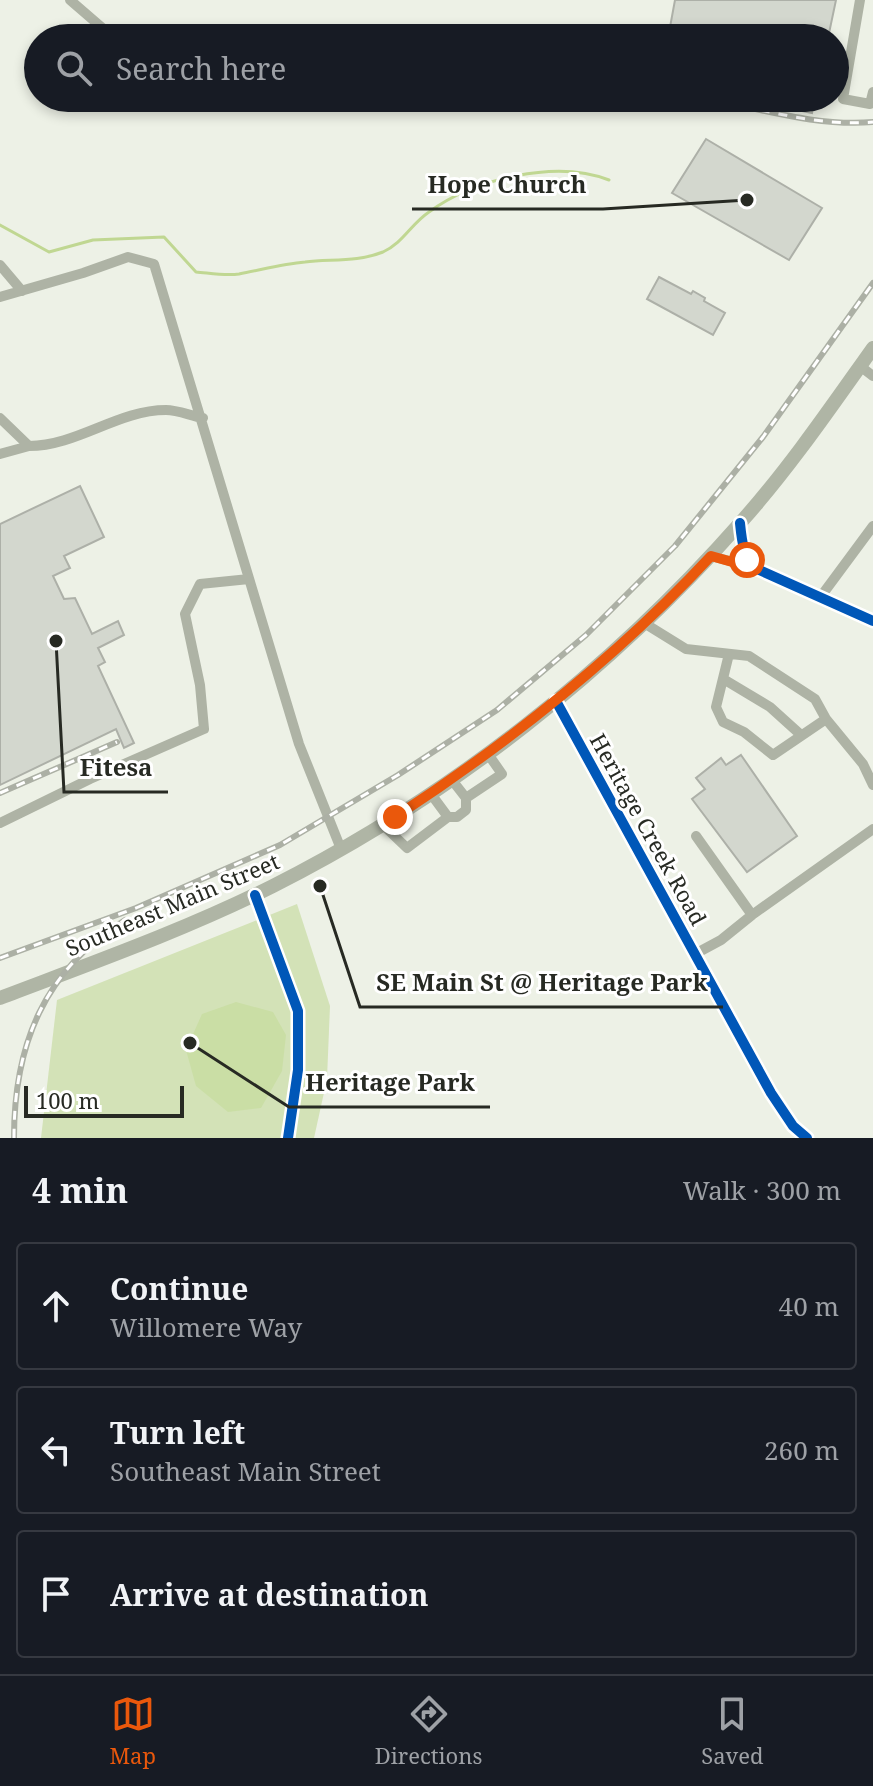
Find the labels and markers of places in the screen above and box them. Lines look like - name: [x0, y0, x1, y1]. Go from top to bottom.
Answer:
- callout: Hope Church: [412, 161, 603, 209]
- callout: Fitesa: [64, 744, 168, 792]
- callout: SE Main St @ Heritage Park: [360, 959, 723, 1007]
- callout: Heritage Park: [289, 1059, 490, 1107]

